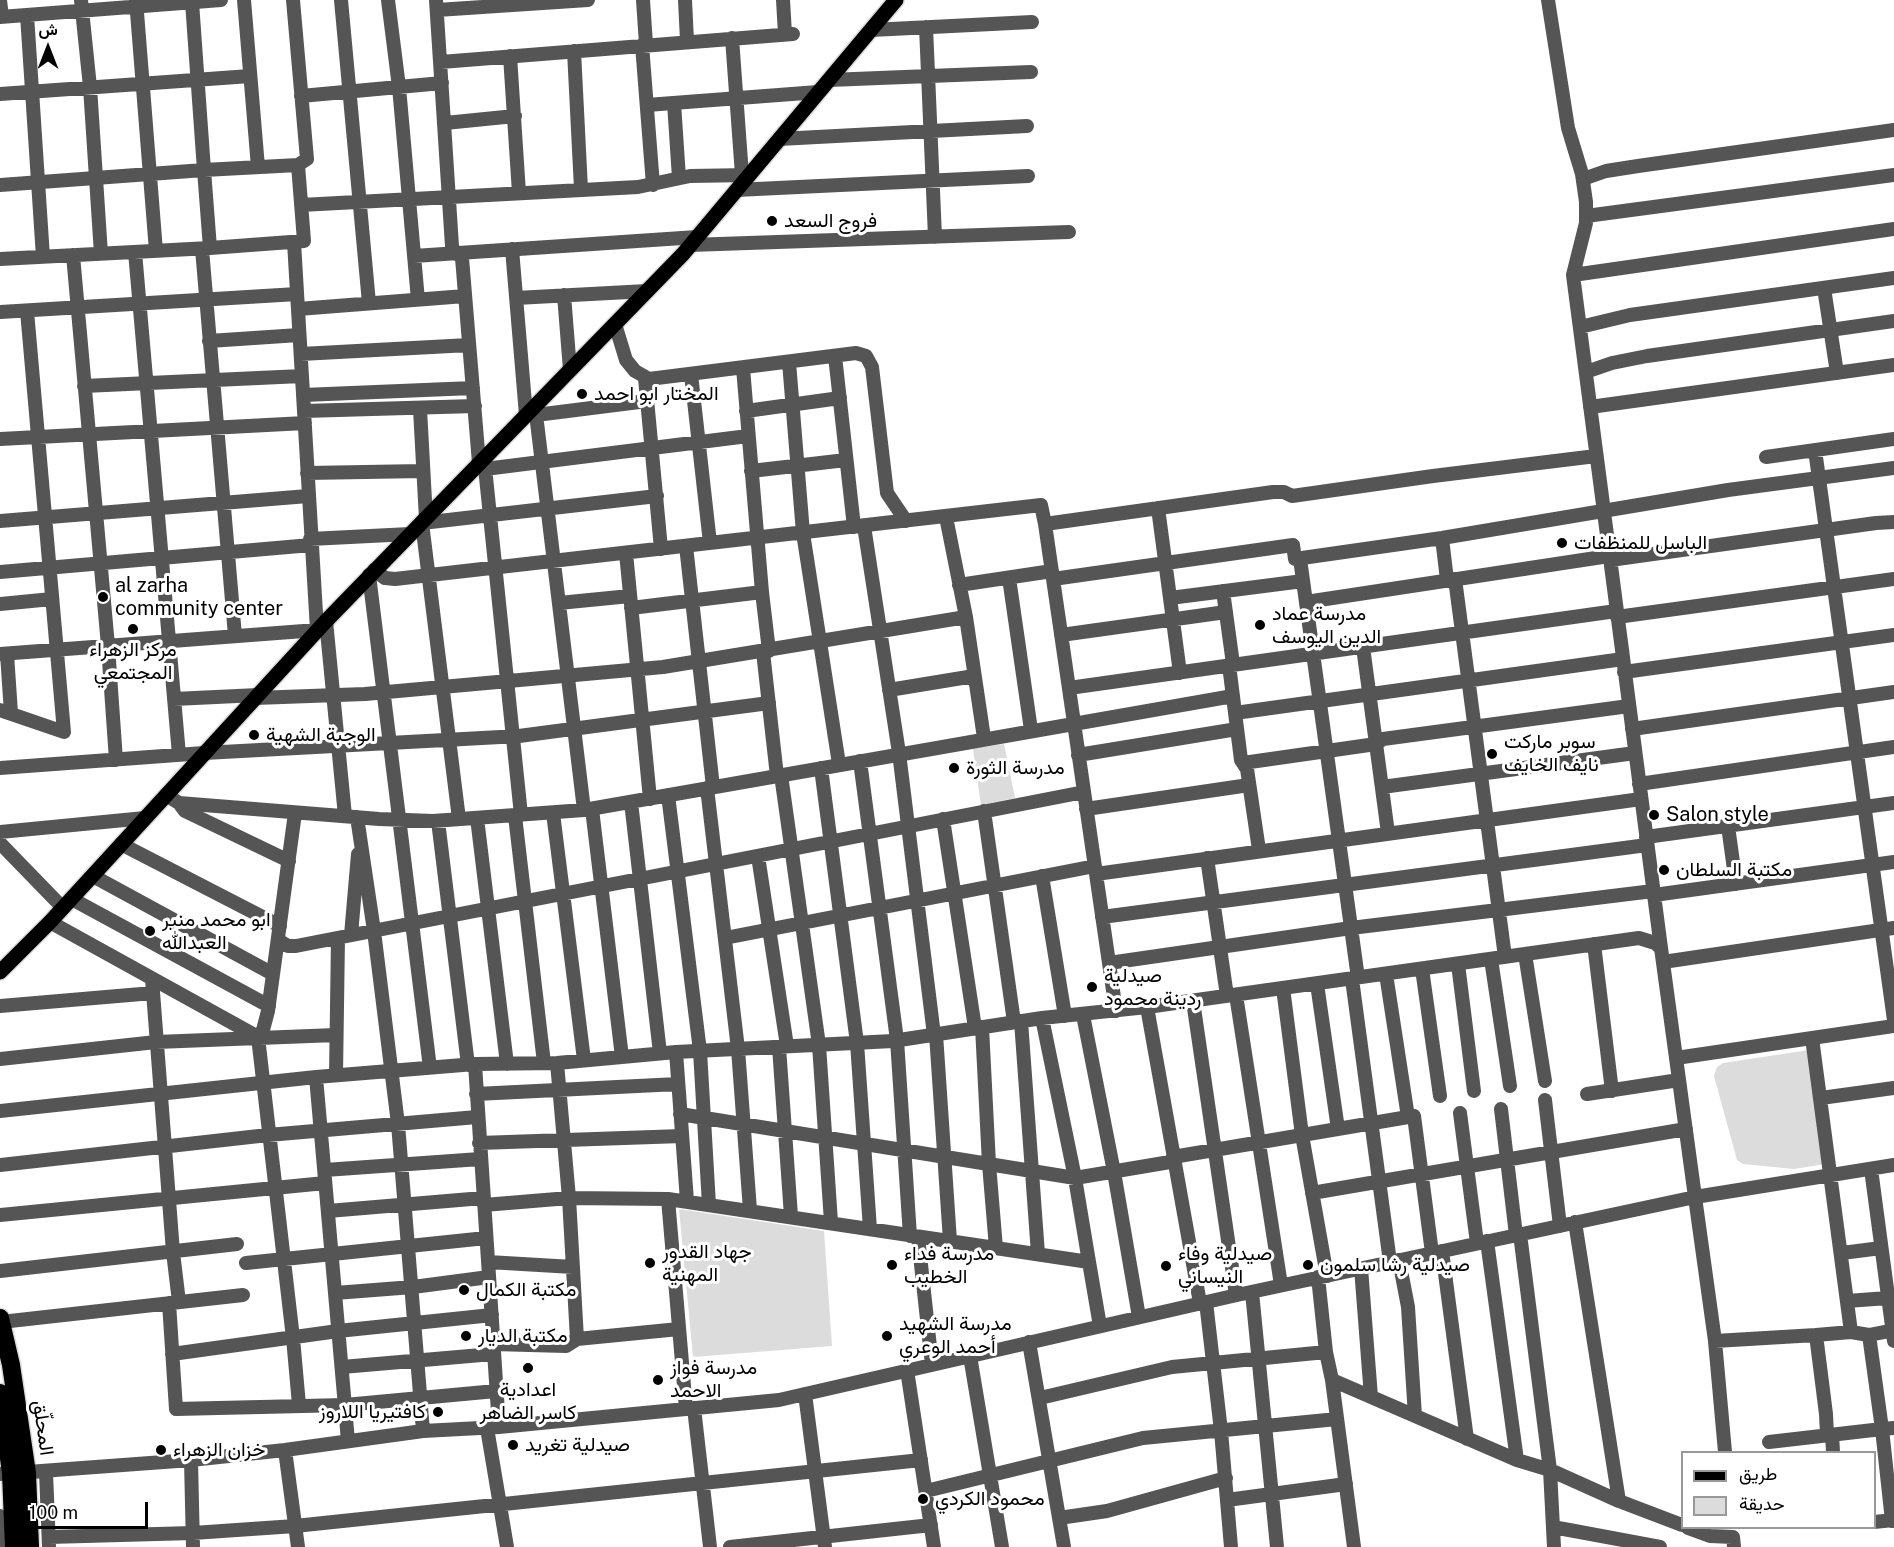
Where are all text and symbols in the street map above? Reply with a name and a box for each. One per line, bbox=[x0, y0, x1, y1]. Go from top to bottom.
north arrow bbox=[18, 18, 78, 78]
text: ش bbox=[38, 20, 58, 39]
place label: فروج السعد bbox=[784, 209, 877, 233]
marker: فروج السعد bbox=[765, 214, 779, 228]
place label: المختار ابو احمد bbox=[594, 382, 719, 406]
marker: المختار ابو احمد bbox=[575, 387, 589, 401]
place label: الباسل للمنظفات bbox=[1574, 531, 1707, 555]
marker: الباسل للمنظفات bbox=[1555, 536, 1569, 550]
place label: al zarha community center bbox=[115, 574, 283, 621]
marker: al zarha community center bbox=[96, 590, 110, 604]
place label: مدرسة عماد الدين اليوسف bbox=[1272, 602, 1381, 649]
marker: مدرسة عماد الدين اليوسف bbox=[1253, 618, 1267, 632]
marker: مركز الزهراء المجتمعي bbox=[126, 622, 140, 636]
place label: مركز الزهراء المجتمعي bbox=[89, 638, 177, 685]
place label: الوجبة الشهية bbox=[266, 723, 376, 747]
marker: الوجبة الشهية bbox=[247, 728, 261, 742]
place label: سوبر ماركت نايف الخايف bbox=[1504, 730, 1599, 777]
marker: سوبر ماركت نايف الخايف bbox=[1485, 747, 1499, 761]
place label: مدرسة الثورة bbox=[966, 756, 1065, 780]
marker: مدرسة الثورة bbox=[947, 761, 961, 775]
place label: Salon style bbox=[1666, 803, 1769, 827]
marker: Salon style bbox=[1647, 808, 1661, 822]
place label: مكتبة السلطان bbox=[1676, 858, 1792, 882]
marker: مكتبة السلطان bbox=[1657, 863, 1671, 877]
place label: ابو محمد منير العبدالله bbox=[162, 908, 271, 955]
marker: ابو محمد منير العبدالله bbox=[143, 924, 157, 938]
place label: صيدلية ردينة محمود bbox=[1104, 964, 1201, 1011]
marker: صيدلية ردينة محمود bbox=[1085, 980, 1099, 994]
place label: جهاد القدور المهنية bbox=[662, 1240, 752, 1287]
place label: مدرسة فداء الخطيب bbox=[904, 1242, 994, 1289]
place label: صيدلية وفاء النيساني bbox=[1178, 1242, 1272, 1289]
place label: صيدلية رشا سلمون bbox=[1320, 1253, 1470, 1277]
marker: جهاد القدور المهنية bbox=[643, 1256, 657, 1270]
marker: مدرسة فداء الخطيب bbox=[885, 1258, 899, 1272]
marker: صيدلية رشا سلمون bbox=[1301, 1258, 1315, 1272]
marker: صيدلية وفاء النيساني bbox=[1159, 1259, 1173, 1273]
place label: مكتبة الكمال bbox=[476, 1278, 576, 1302]
marker: مكتبة الكمال bbox=[457, 1283, 471, 1297]
place label: مدرسة الشهيد أحمد الوعري bbox=[899, 1312, 1012, 1359]
place label: مكتبة الديار bbox=[478, 1324, 568, 1348]
marker: مكتبة الديار bbox=[459, 1329, 473, 1343]
marker: مدرسة الشهيد أحمد الوعري bbox=[880, 1329, 894, 1343]
place label: مدرسة فواز الاحمد bbox=[670, 1356, 757, 1403]
marker: اعدادية كاسر الضاهر bbox=[521, 1361, 535, 1375]
marker: مدرسة فواز الاحمد bbox=[651, 1373, 665, 1387]
place label: اعدادية كاسر الضاهر bbox=[480, 1378, 576, 1425]
street label: المحلّق bbox=[27, 1399, 59, 1457]
place label: كافتيريا اللاروز bbox=[319, 1400, 426, 1424]
marker: كافتيريا اللاروز bbox=[431, 1405, 445, 1419]
place label: صيدلية تغريد bbox=[525, 1433, 630, 1457]
place label: خزان الزهراء bbox=[173, 1438, 265, 1462]
marker: صيدلية تغريد bbox=[506, 1438, 520, 1452]
marker: خزان الزهراء bbox=[154, 1443, 168, 1457]
legend bbox=[1681, 1451, 1876, 1529]
text: طريق bbox=[1739, 1463, 1777, 1484]
place label: محمود الكردي bbox=[935, 1487, 1045, 1511]
scale bar bbox=[21, 1490, 152, 1528]
marker: محمود الكردي bbox=[916, 1492, 930, 1506]
text: حديقة bbox=[1739, 1493, 1785, 1514]
text: 100 m bbox=[29, 1502, 78, 1523]

